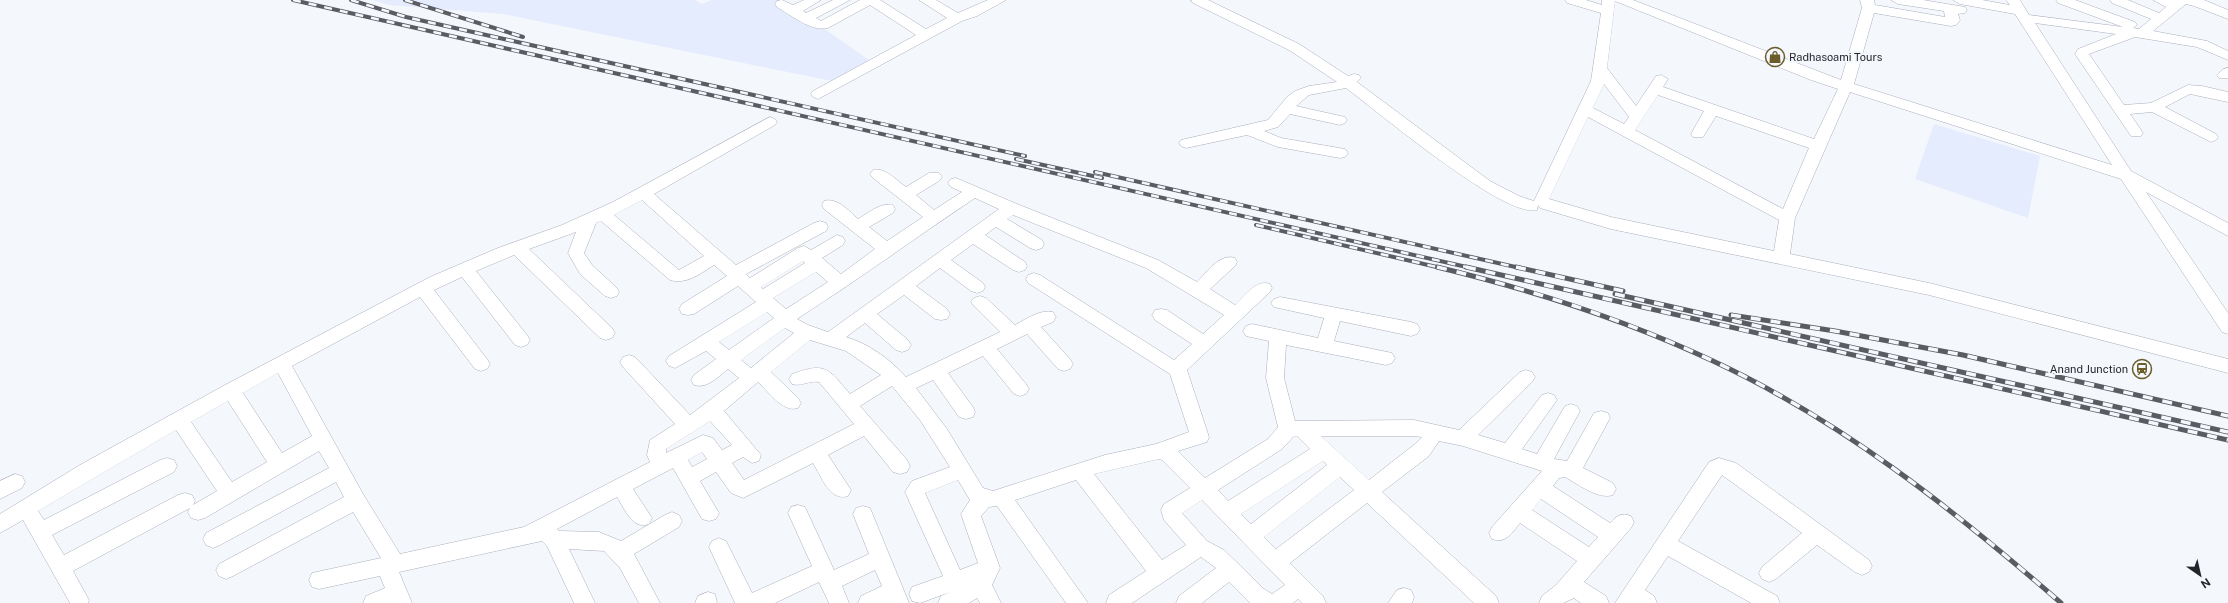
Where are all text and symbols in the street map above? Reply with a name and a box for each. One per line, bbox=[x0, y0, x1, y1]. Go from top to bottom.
shop icon: Radhasoami Tours bbox=[1764, 46, 1786, 68]
place label: Radhasoami Tours bbox=[1789, 51, 1883, 63]
station icon: Anand Junction bbox=[2131, 358, 2153, 380]
place label: Anand Junction bbox=[2050, 363, 2128, 375]
north arrow bbox=[2180, 555, 2220, 595]
text: N bbox=[2199, 576, 2213, 591]

